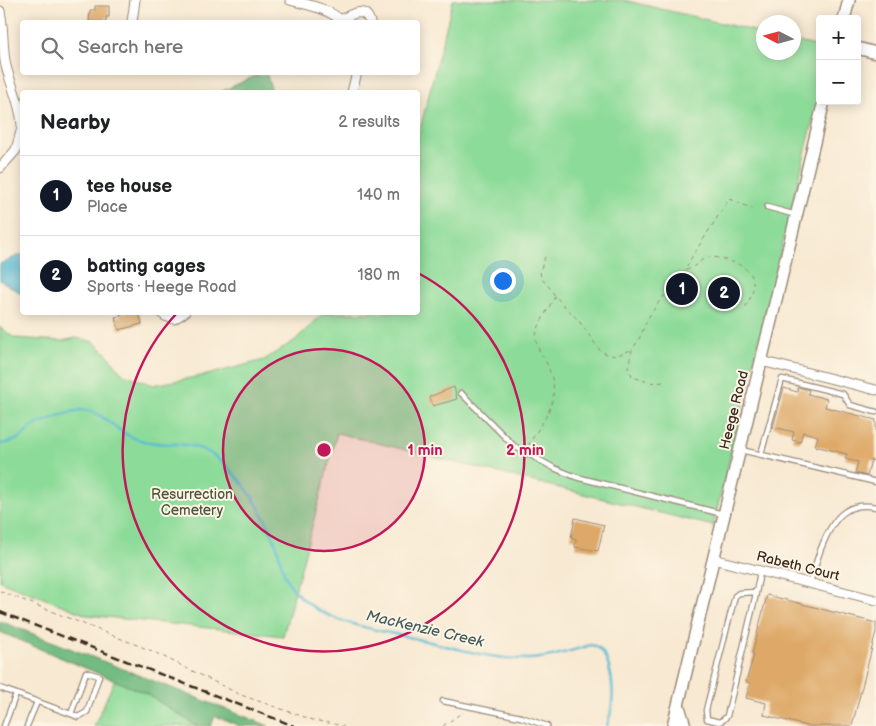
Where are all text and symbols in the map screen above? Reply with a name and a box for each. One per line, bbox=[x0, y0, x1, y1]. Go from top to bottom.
north arrow bbox=[756, 15, 801, 60]
map controls bbox=[816, 15, 861, 105]
button: + bbox=[816, 15, 861, 60]
search box bbox=[20, 20, 420, 75]
icon: search bbox=[38, 34, 66, 62]
text: Search here bbox=[78, 36, 183, 59]
button: − bbox=[816, 60, 861, 105]
text: Nearby bbox=[40, 110, 110, 135]
text: 2 results bbox=[338, 113, 400, 132]
text: tee house bbox=[87, 175, 172, 198]
text: 1 bbox=[53, 186, 59, 205]
text: 140 m bbox=[357, 186, 400, 205]
text: Place bbox=[87, 198, 128, 217]
text: batting cages bbox=[87, 255, 205, 278]
text: 2 bbox=[51, 266, 61, 285]
text: 180 m bbox=[358, 266, 400, 285]
your location bbox=[490, 268, 516, 294]
pin: 1 bbox=[666, 270, 698, 308]
pin: 2 bbox=[708, 274, 740, 312]
text: Sports · Heege Road bbox=[87, 278, 237, 297]
street label: Heege Road bbox=[716, 369, 752, 451]
centre of rings bbox=[315, 441, 333, 459]
text: 1 min bbox=[407, 441, 443, 460]
text: 2 min bbox=[506, 441, 544, 460]
park label: Resurrection Cemetery bbox=[151, 486, 233, 519]
street label: Rabeth Court bbox=[755, 547, 842, 585]
water label: MacKenzie Creek bbox=[364, 606, 486, 652]

